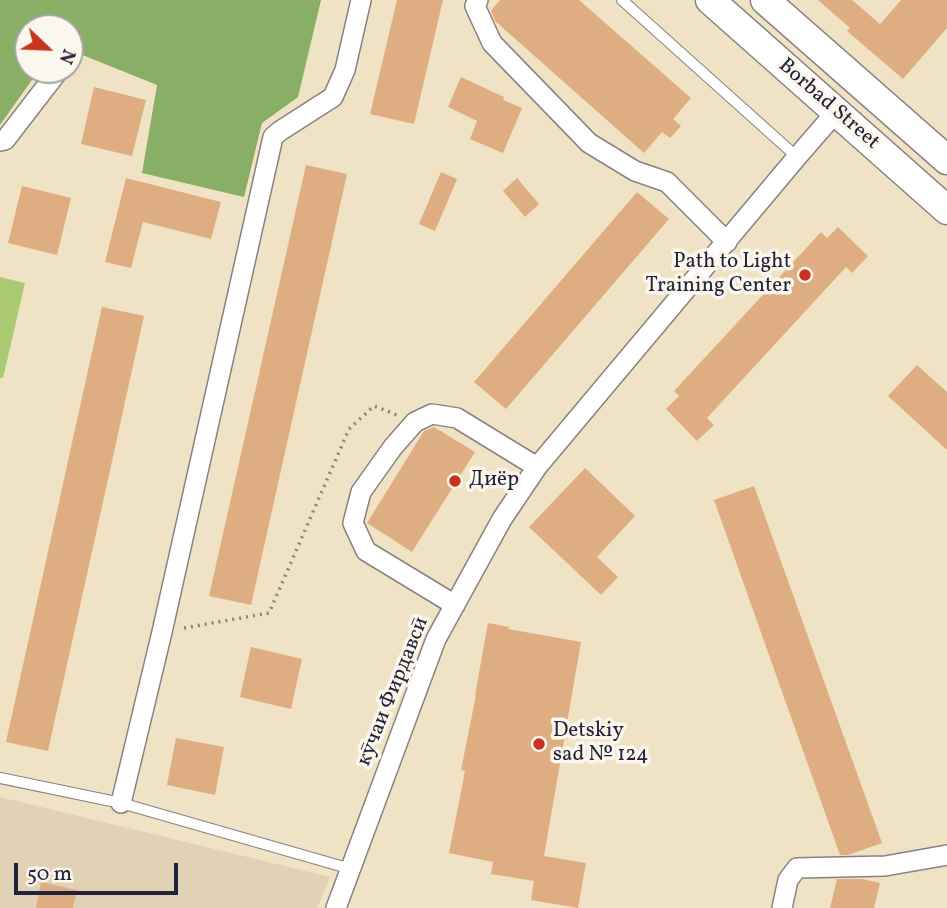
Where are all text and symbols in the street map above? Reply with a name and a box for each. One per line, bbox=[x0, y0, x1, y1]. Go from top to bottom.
north arrow bbox=[14, 14, 84, 84]
text: N bbox=[52, 45, 81, 68]
street label: Borbad Street bbox=[772, 54, 884, 156]
place label: Path to Light Training Center bbox=[646, 250, 791, 300]
marker: Path to Light Training Center bbox=[797, 267, 813, 283]
place label: Диëр bbox=[469, 468, 519, 494]
marker: Диëр bbox=[447, 473, 463, 489]
street label: кӯчаи Фирдавсӣ bbox=[353, 614, 435, 770]
place label: Detskiy sad № 124 bbox=[553, 719, 649, 769]
marker: Detskiy sad № 124 bbox=[531, 736, 547, 752]
scale bar bbox=[18, 848, 182, 892]
text: 50 m bbox=[27, 860, 72, 889]

